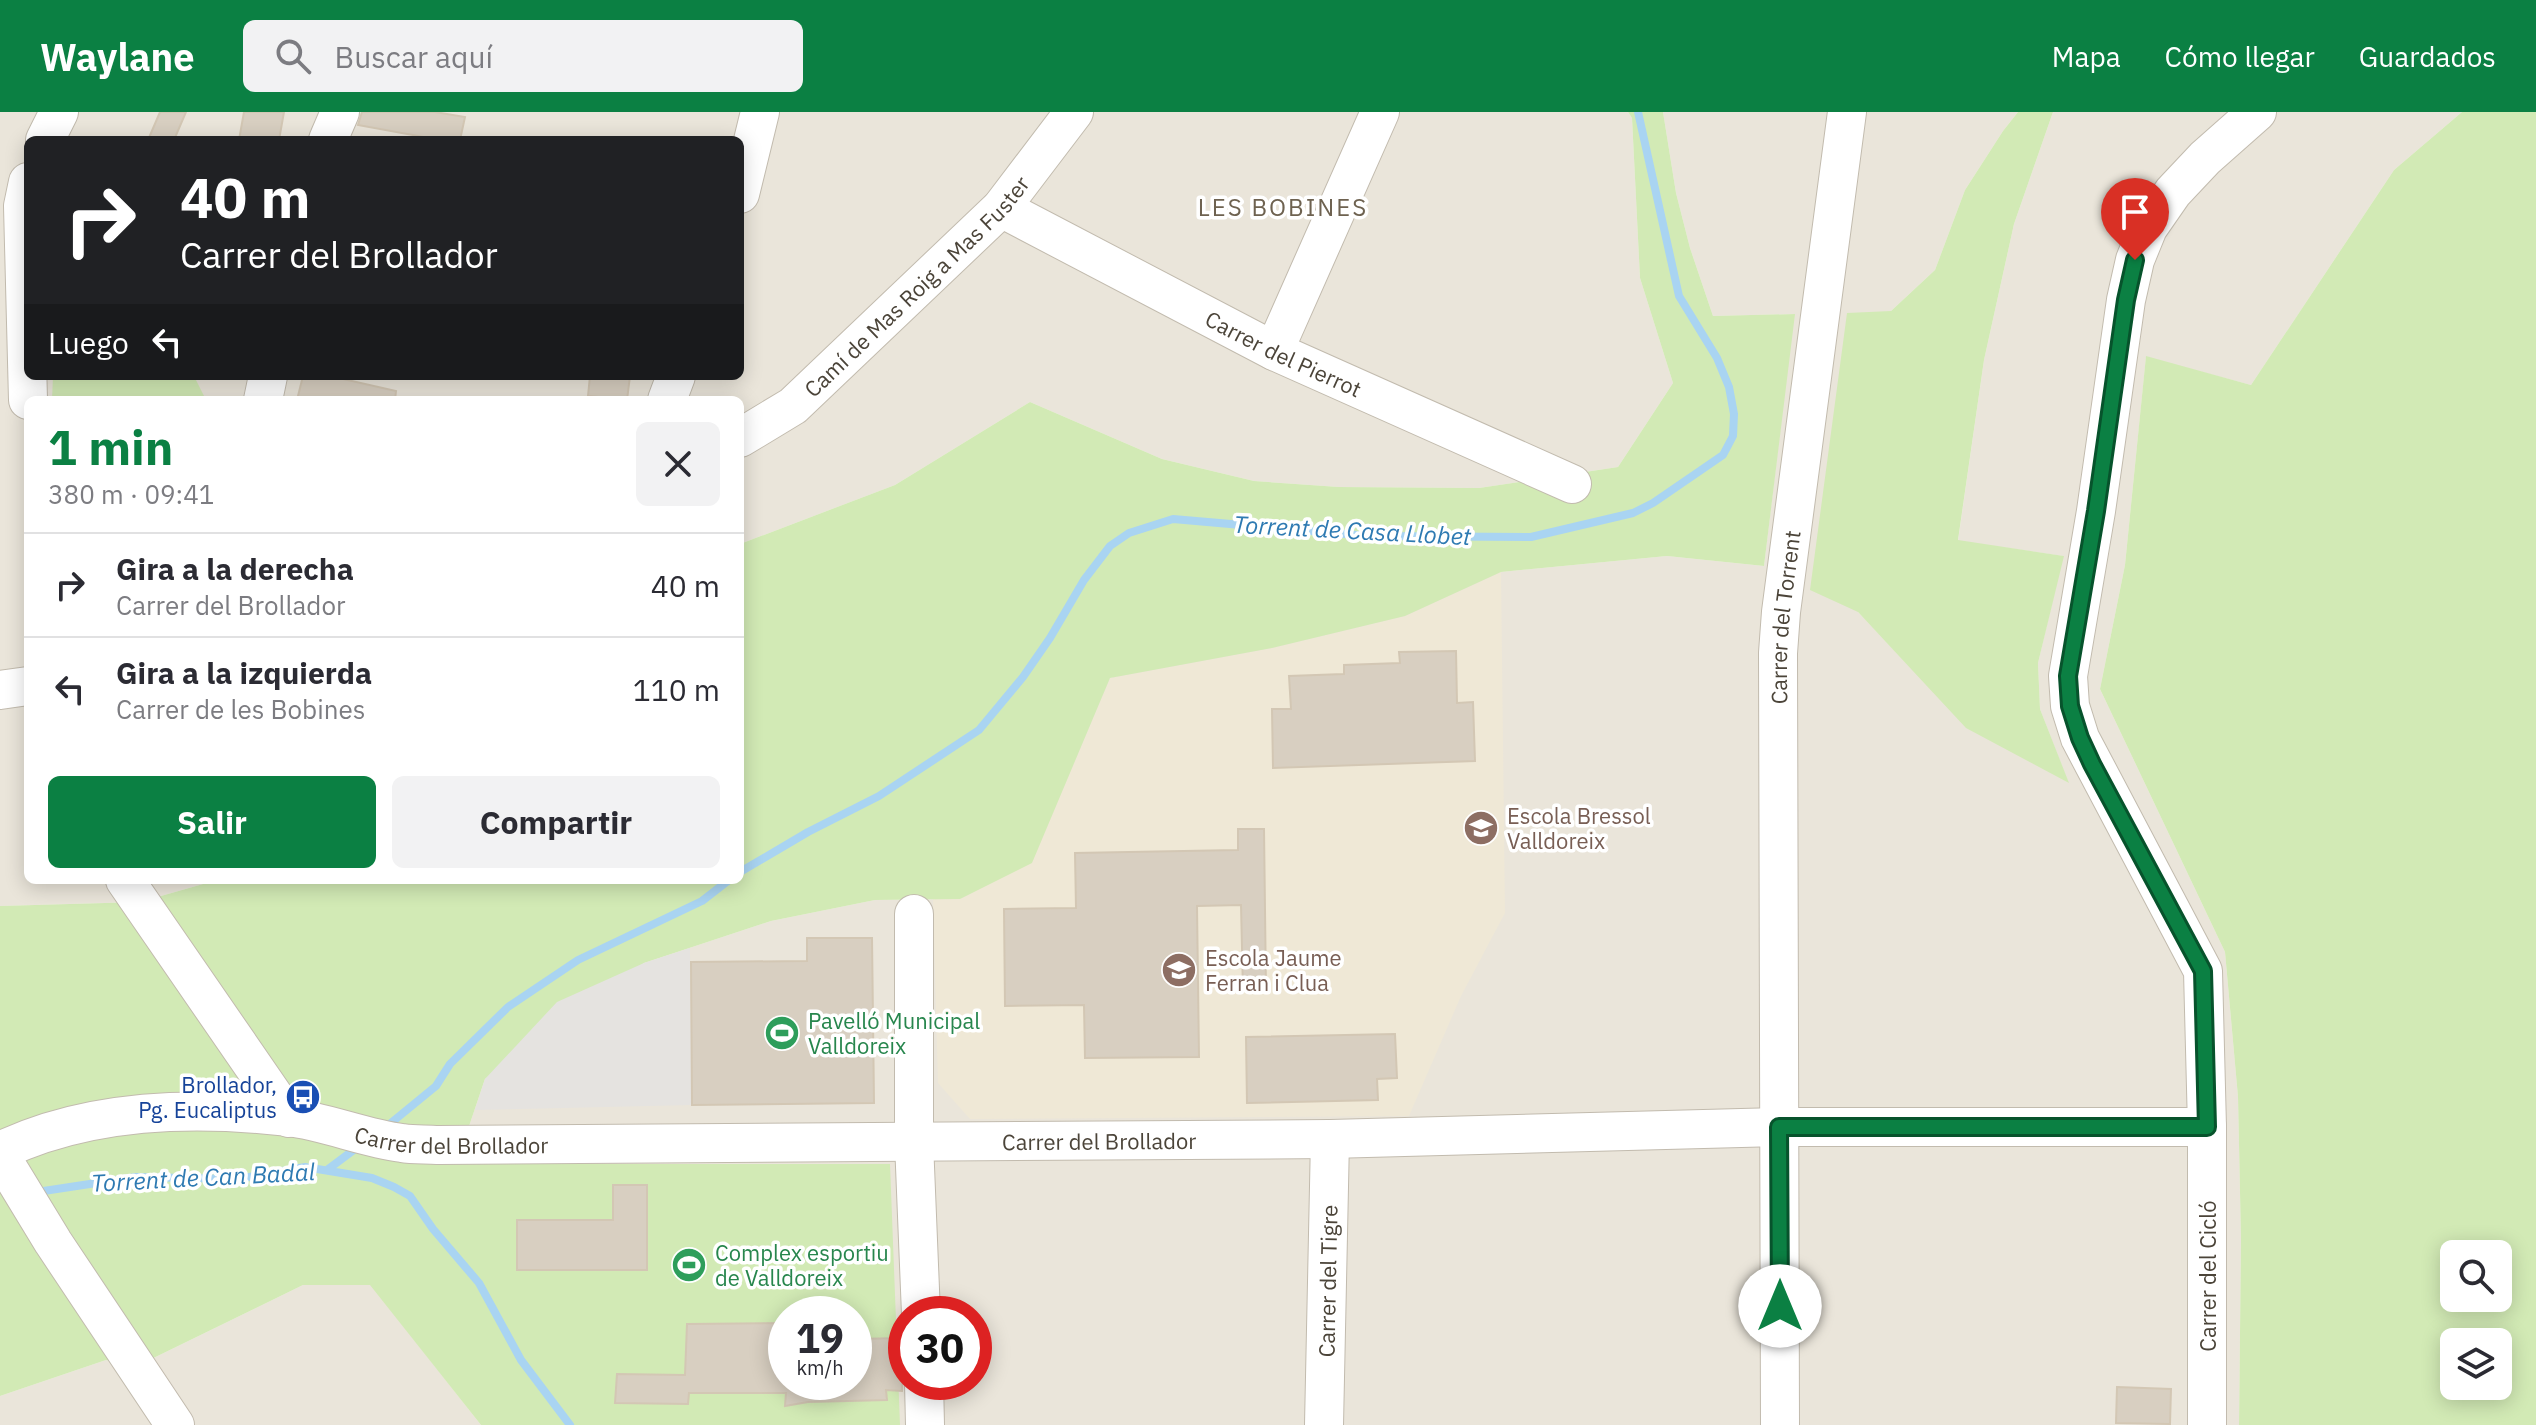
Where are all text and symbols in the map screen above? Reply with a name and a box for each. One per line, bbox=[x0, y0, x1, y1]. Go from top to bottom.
search box bbox=[243, 20, 803, 92]
text: Waylane bbox=[40, 32, 195, 81]
icon: search bbox=[271, 34, 315, 78]
text: Buscar aquí bbox=[335, 37, 493, 76]
text: Mapa bbox=[2052, 38, 2121, 75]
text: Cómo llegar bbox=[2165, 38, 2315, 75]
text: Guardados bbox=[2359, 38, 2496, 75]
text: 40 m bbox=[180, 161, 310, 233]
icon: right bbox=[48, 168, 152, 272]
street label: Camí de Mas Roig a Mas Fuster bbox=[797, 170, 1035, 403]
pin bbox=[2101, 178, 2169, 260]
icon: arrive bbox=[2113, 190, 2157, 234]
district label: LES BOBINES bbox=[1198, 191, 1368, 223]
text: Carrer del Brollador bbox=[180, 231, 498, 278]
street label: Carrer del Pierrot bbox=[1201, 303, 1366, 403]
icon: left bbox=[145, 320, 189, 364]
text: Luego bbox=[48, 323, 129, 362]
text: 1 min bbox=[48, 416, 173, 478]
button: close bbox=[636, 422, 720, 506]
text: 380 m · 09:41 bbox=[48, 477, 214, 511]
water label: Torrent de Casa Llobet bbox=[1233, 508, 1473, 552]
street label: Carrer del Torrent bbox=[1763, 529, 1806, 704]
text: Gira a la derecha bbox=[116, 549, 354, 588]
icon: right bbox=[48, 563, 92, 607]
text: 40 m bbox=[651, 566, 720, 605]
text: Carrer del Brollador bbox=[116, 588, 346, 622]
text: Gira a la izquierda bbox=[116, 653, 372, 692]
icon: left bbox=[48, 667, 92, 711]
text: 110 m bbox=[633, 670, 720, 709]
text: Carrer de les Bobines bbox=[116, 692, 365, 726]
button: Salir bbox=[48, 776, 376, 868]
button: Compartir bbox=[392, 776, 720, 868]
place label: Escola Bressol Valldoreix bbox=[1507, 801, 1651, 855]
school or university icon: Escola Bressol Valldoreix bbox=[1462, 809, 1500, 847]
place label: Escola Jaume Ferran i Clua bbox=[1205, 943, 1341, 997]
school or university icon: Escola Jaume Ferran i Clua bbox=[1160, 951, 1198, 989]
place label: Pavelló Municipal Valldoreix bbox=[808, 1006, 980, 1060]
sports icon: Pavelló Municipal Valldoreix bbox=[763, 1014, 801, 1052]
place label: Brollador, Pg. Eucaliptus bbox=[138, 1070, 277, 1124]
bus stop icon: Brollador, Pg. Eucaliptus bbox=[284, 1078, 322, 1116]
street label: Carrer del Brollador bbox=[352, 1119, 548, 1160]
street label: Carrer del Brollador bbox=[1002, 1125, 1196, 1156]
water label: Torrent de Can Badal bbox=[90, 1155, 316, 1199]
street label: Carrer del Cicló bbox=[2193, 1200, 2222, 1352]
street label: Carrer del Tigre bbox=[1311, 1204, 1343, 1358]
place label: Complex esportiu de Valldoreix bbox=[715, 1238, 889, 1292]
map controls bbox=[2440, 1240, 2512, 1400]
button: search bbox=[2440, 1240, 2512, 1312]
sports icon: Complex esportiu de Valldoreix bbox=[670, 1246, 708, 1284]
position arrow bbox=[1738, 1264, 1822, 1348]
speed limit sign: 30 bbox=[888, 1296, 992, 1400]
text: 19 bbox=[796, 1312, 844, 1364]
button: layers bbox=[2440, 1328, 2512, 1400]
text: km/h bbox=[796, 1354, 844, 1381]

